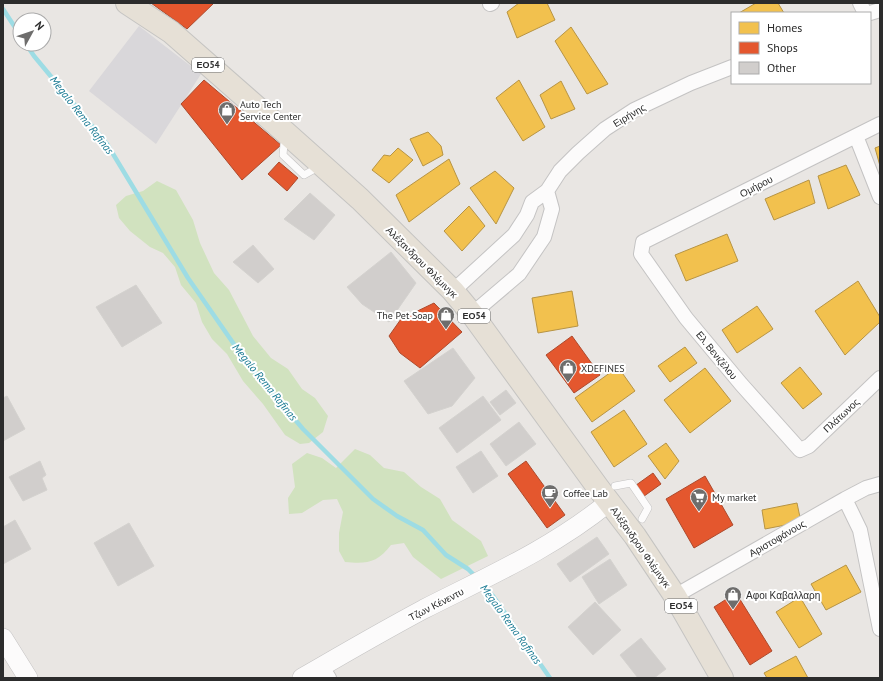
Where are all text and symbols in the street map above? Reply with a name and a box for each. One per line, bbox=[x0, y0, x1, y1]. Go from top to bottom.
north arrow bbox=[12, 12, 52, 52]
legend bbox=[731, 12, 871, 84]
text: N bbox=[32, 18, 47, 33]
text: Homes bbox=[767, 20, 802, 35]
text: Shops bbox=[767, 40, 798, 55]
road number: ΕΟ54 bbox=[192, 58, 224, 72]
text: Other bbox=[767, 60, 796, 75]
water label: Megalo Rema Rafinas bbox=[47, 73, 117, 157]
place label: Auto Tech Service Center bbox=[240, 98, 302, 123]
shop icon: Auto Tech Service Center bbox=[217, 100, 237, 125]
street label: Ειρήνης bbox=[611, 101, 648, 130]
street label: Ομήρου bbox=[737, 173, 775, 200]
street label: Αλέξανδρου Φλέμινγκ bbox=[383, 224, 461, 302]
shop icon: The Pet Soap bbox=[436, 305, 456, 330]
place label: The Pet Soap bbox=[377, 309, 433, 322]
road number: ΕΟ54 bbox=[458, 309, 490, 323]
street label: Ελ. Βενιζέλου bbox=[693, 328, 740, 382]
water label: Megalo Rema Rafinas bbox=[230, 340, 301, 424]
shop icon: XDEFINES bbox=[558, 358, 578, 383]
place label: XDEFINES bbox=[581, 362, 625, 375]
street label: Πλάτωνος bbox=[821, 395, 862, 435]
cafe icon: Coffee Lab bbox=[540, 483, 560, 508]
place label: Coffee Lab bbox=[563, 487, 608, 500]
supermarket icon: My market bbox=[689, 487, 709, 512]
place label: My market bbox=[712, 491, 757, 504]
street label: Αλέξανδρου Φλέμινγκ bbox=[608, 504, 674, 591]
street label: Αριστοφάνους bbox=[747, 517, 808, 560]
water label: Megalo Rema Rafinas bbox=[477, 581, 545, 667]
street label: Τζων Κένεντυ bbox=[406, 585, 466, 624]
shop icon: Αφοι Καβαλλαρη bbox=[723, 585, 743, 610]
place label: Αφοι Καβαλλαρη bbox=[746, 589, 820, 602]
road number: ΕΟ54 bbox=[665, 599, 697, 613]

